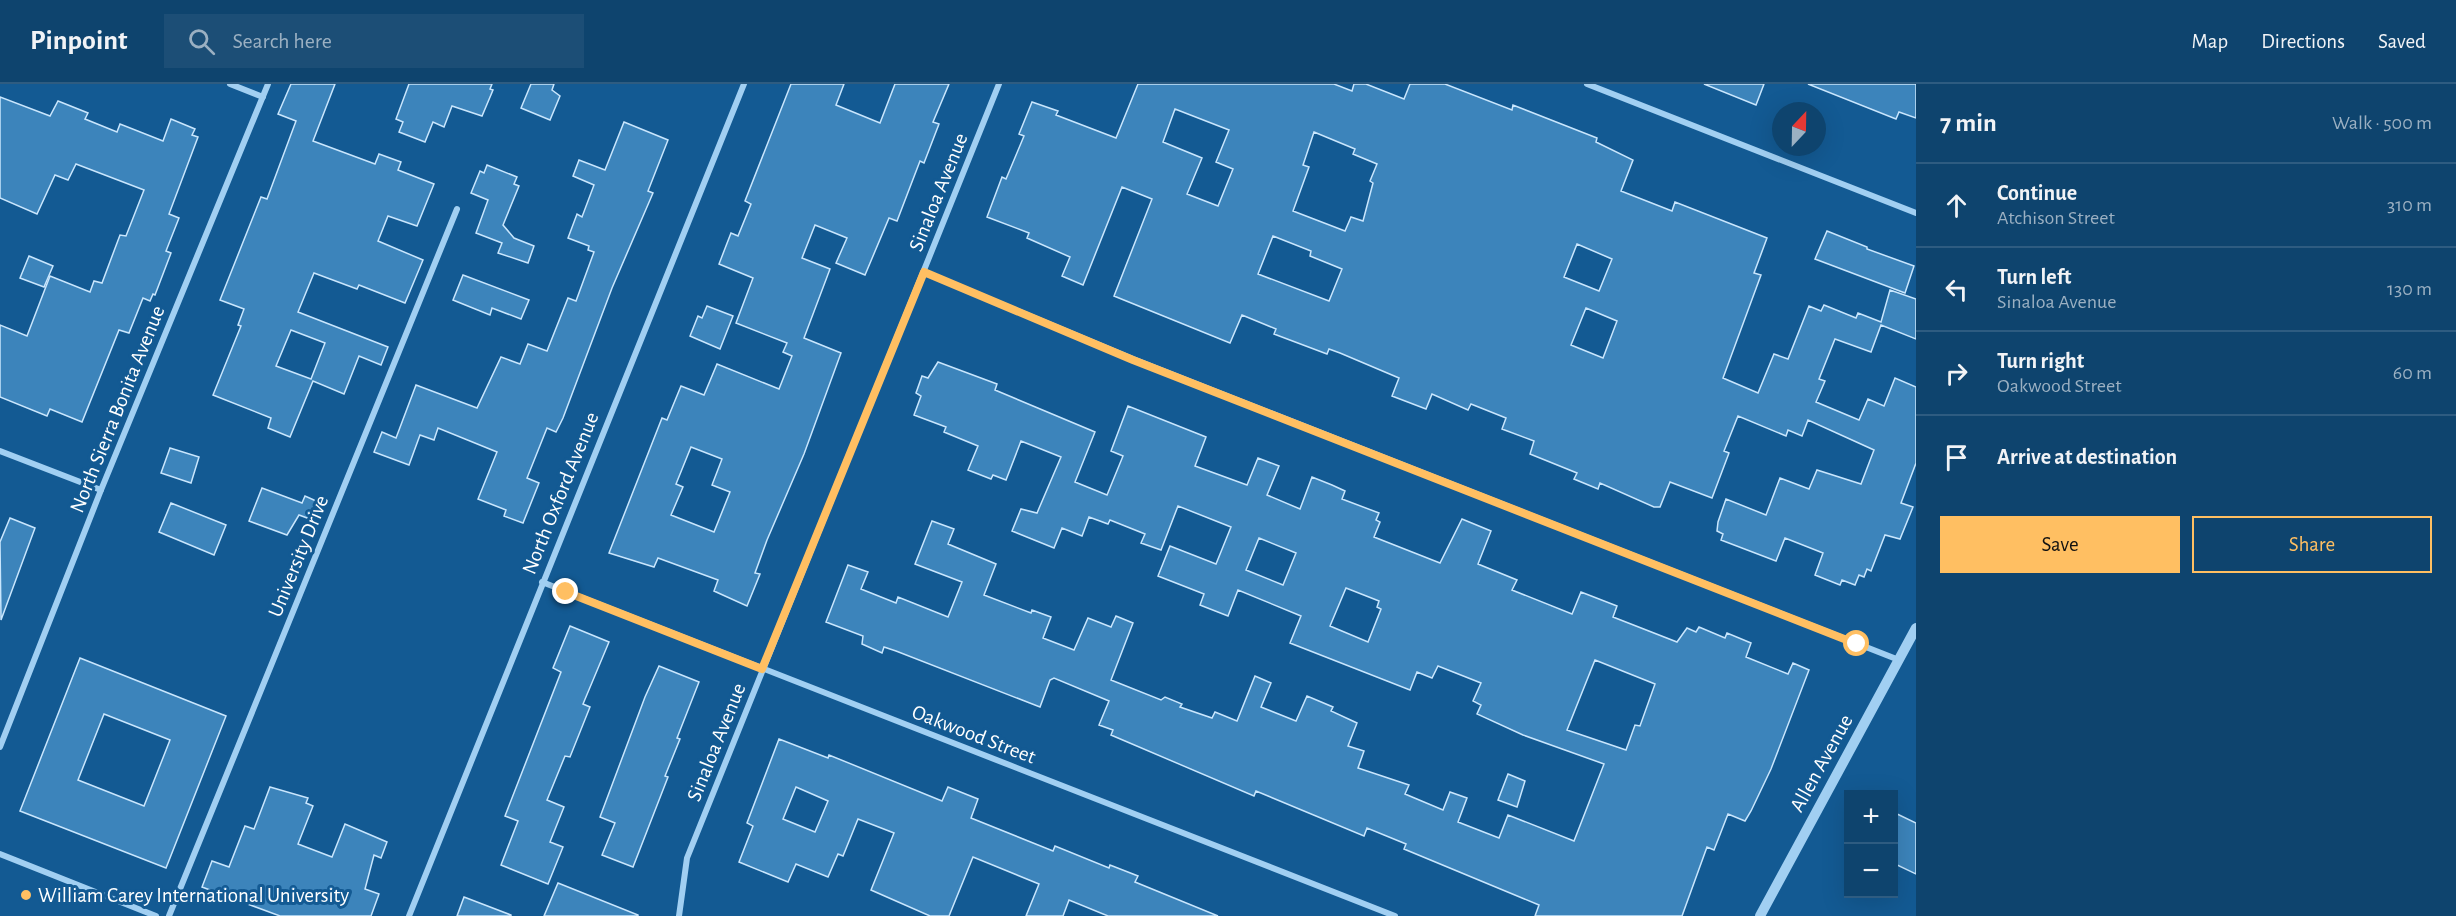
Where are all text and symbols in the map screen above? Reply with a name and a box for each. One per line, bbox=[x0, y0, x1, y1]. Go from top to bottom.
search box bbox=[164, 14, 584, 68]
icon: search bbox=[185, 25, 218, 58]
text: Pinpoint bbox=[30, 27, 128, 55]
text: Search here bbox=[233, 30, 332, 52]
text: Map bbox=[2192, 31, 2228, 52]
text: Directions bbox=[2261, 31, 2345, 52]
text: Saved bbox=[2378, 31, 2426, 52]
north arrow bbox=[1772, 102, 1826, 156]
text: 7 min bbox=[1940, 110, 1997, 136]
text: Walk · 500 m bbox=[2332, 113, 2432, 133]
street label: Sinaloa Avenue bbox=[905, 130, 972, 254]
text: Continue bbox=[1997, 182, 2077, 204]
icon: ahead bbox=[1940, 189, 1973, 222]
text: 310 m bbox=[2387, 195, 2432, 215]
text: Atchison Street bbox=[1997, 208, 2115, 228]
text: Turn left bbox=[1997, 266, 2071, 288]
icon: left bbox=[1940, 273, 1973, 306]
text: 130 m bbox=[2387, 279, 2432, 299]
text: Sinaloa Avenue bbox=[1997, 292, 2116, 312]
street label: North Sierra Bonita Avenue bbox=[66, 303, 169, 516]
text: Turn right bbox=[1997, 350, 2084, 372]
icon: right bbox=[1940, 357, 1973, 390]
text: 60 m bbox=[2393, 363, 2432, 383]
text: Oakwood Street bbox=[1997, 376, 2122, 396]
street label: North Oxford Avenue bbox=[518, 409, 603, 577]
icon: arrive bbox=[1940, 441, 1973, 474]
text: Arrive at destination bbox=[1997, 446, 2177, 468]
street label: University Drive bbox=[265, 492, 332, 620]
button: Save bbox=[1940, 516, 2180, 573]
button: Share bbox=[2192, 516, 2432, 573]
route end bbox=[552, 578, 578, 604]
route start bbox=[1843, 630, 1869, 656]
street label: Sinaloa Avenue bbox=[683, 680, 750, 804]
street label: Oakwood Street bbox=[909, 701, 1039, 768]
street label: Allen Avenue bbox=[1786, 711, 1857, 815]
map controls bbox=[1844, 790, 1898, 898]
button: + bbox=[1844, 790, 1898, 844]
button: − bbox=[1844, 844, 1898, 898]
place label: William Carey International University bbox=[38, 885, 349, 906]
marker: William Carey International University bbox=[19, 888, 33, 902]

